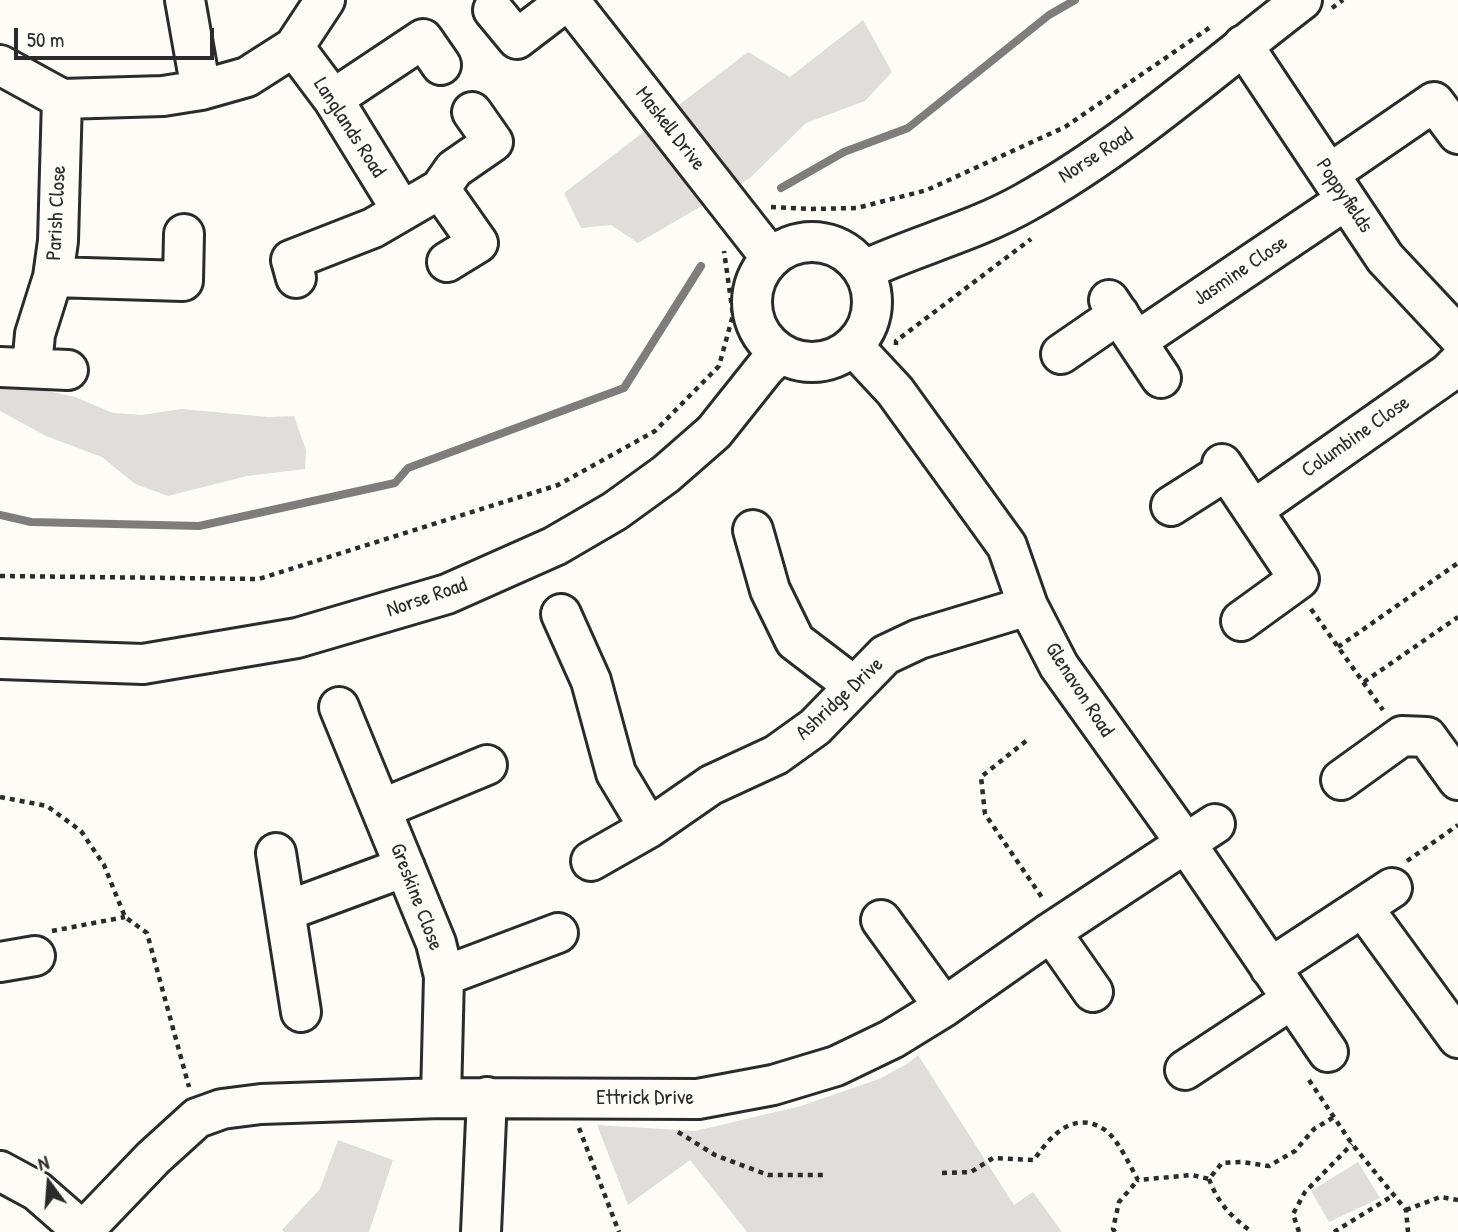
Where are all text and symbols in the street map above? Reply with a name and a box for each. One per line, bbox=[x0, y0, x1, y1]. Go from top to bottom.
scale bar bbox=[18, 14, 217, 58]
text: 50 m bbox=[27, 25, 64, 54]
street label: Langlands Road bbox=[307, 73, 391, 183]
street label: Maskell Drive bbox=[630, 82, 710, 176]
street label: Norse Road bbox=[1054, 123, 1138, 189]
street label: Poppyfields bbox=[1310, 154, 1378, 238]
street label: Parish Close bbox=[42, 165, 72, 261]
street label: Jasmine Close bbox=[1189, 230, 1293, 312]
street label: Columbine Close bbox=[1297, 390, 1415, 484]
street label: Norse Road bbox=[383, 573, 471, 623]
street label: Glenavon Road bbox=[1039, 638, 1119, 742]
street label: Ashridge Drive bbox=[791, 652, 889, 746]
street label: Greskine Close bbox=[384, 840, 448, 954]
street label: Ettrick Drive bbox=[596, 1085, 694, 1111]
north arrow bbox=[14, 1148, 84, 1218]
text: N bbox=[35, 1149, 52, 1177]

